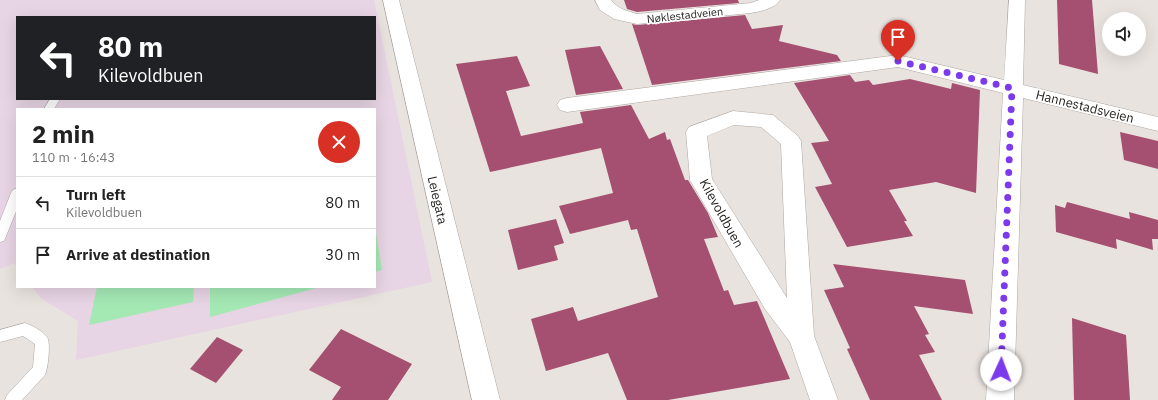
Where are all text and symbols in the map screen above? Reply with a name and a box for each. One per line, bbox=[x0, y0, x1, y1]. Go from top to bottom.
street label: Nøklestadveien bbox=[646, 4, 724, 26]
map controls bbox=[1102, 12, 1146, 56]
button: sound bbox=[1102, 12, 1146, 56]
pin bbox=[881, 20, 915, 61]
icon: arrive bbox=[887, 26, 909, 48]
text: 80 m bbox=[98, 28, 163, 65]
icon: left bbox=[32, 32, 84, 84]
text: Kilevoldbuen bbox=[98, 64, 203, 87]
street label: Hannestadsveien bbox=[1034, 86, 1136, 127]
text: 2 min bbox=[32, 118, 95, 150]
button: close bbox=[318, 121, 360, 163]
text: 110 m · 16:43 bbox=[32, 149, 115, 166]
street label: Leiegata bbox=[424, 174, 451, 226]
street label: Kilevoldbuen bbox=[696, 176, 747, 251]
text: Turn left bbox=[66, 185, 126, 204]
icon: left bbox=[32, 192, 54, 214]
text: 80 m bbox=[325, 193, 360, 212]
text: Kilevoldbuen bbox=[66, 204, 142, 221]
icon: arrive bbox=[32, 244, 54, 266]
text: Arrive at destination bbox=[66, 245, 210, 264]
text: 30 m bbox=[325, 245, 360, 264]
position arrow bbox=[980, 349, 1022, 391]

